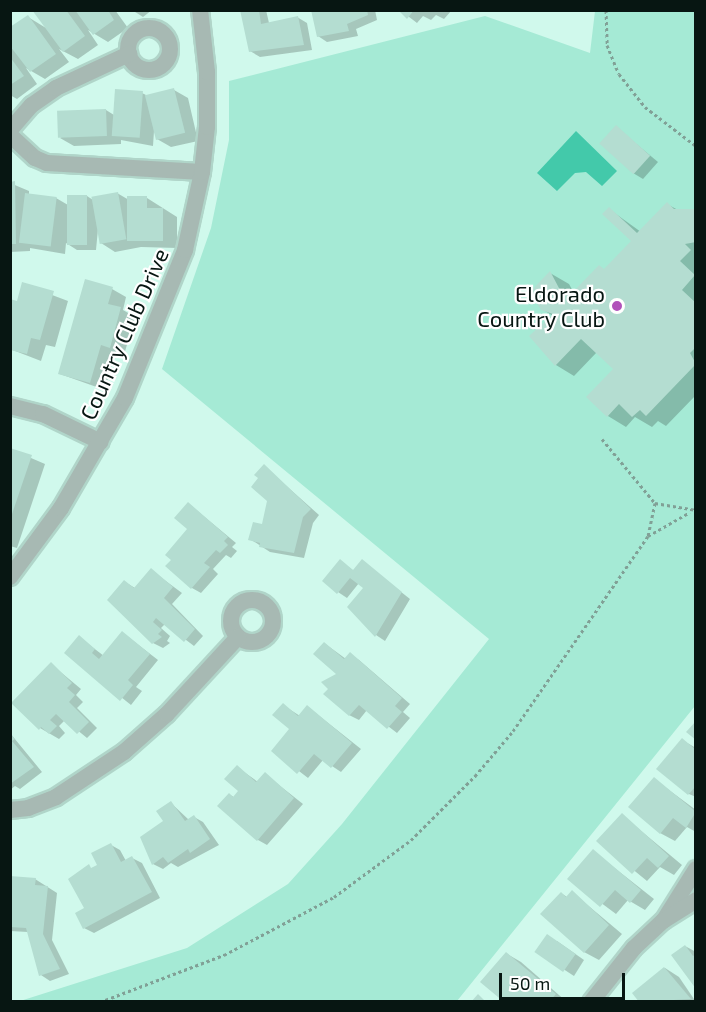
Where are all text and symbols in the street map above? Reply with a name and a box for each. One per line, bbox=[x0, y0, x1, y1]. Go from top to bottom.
street label: Country Club Drive bbox=[74, 244, 174, 424]
place label: Eldorado Country Club bbox=[477, 280, 605, 332]
marker: Eldorado Country Club bbox=[610, 299, 624, 313]
scale bar bbox=[502, 961, 628, 999]
text: 50 m bbox=[510, 972, 550, 994]

